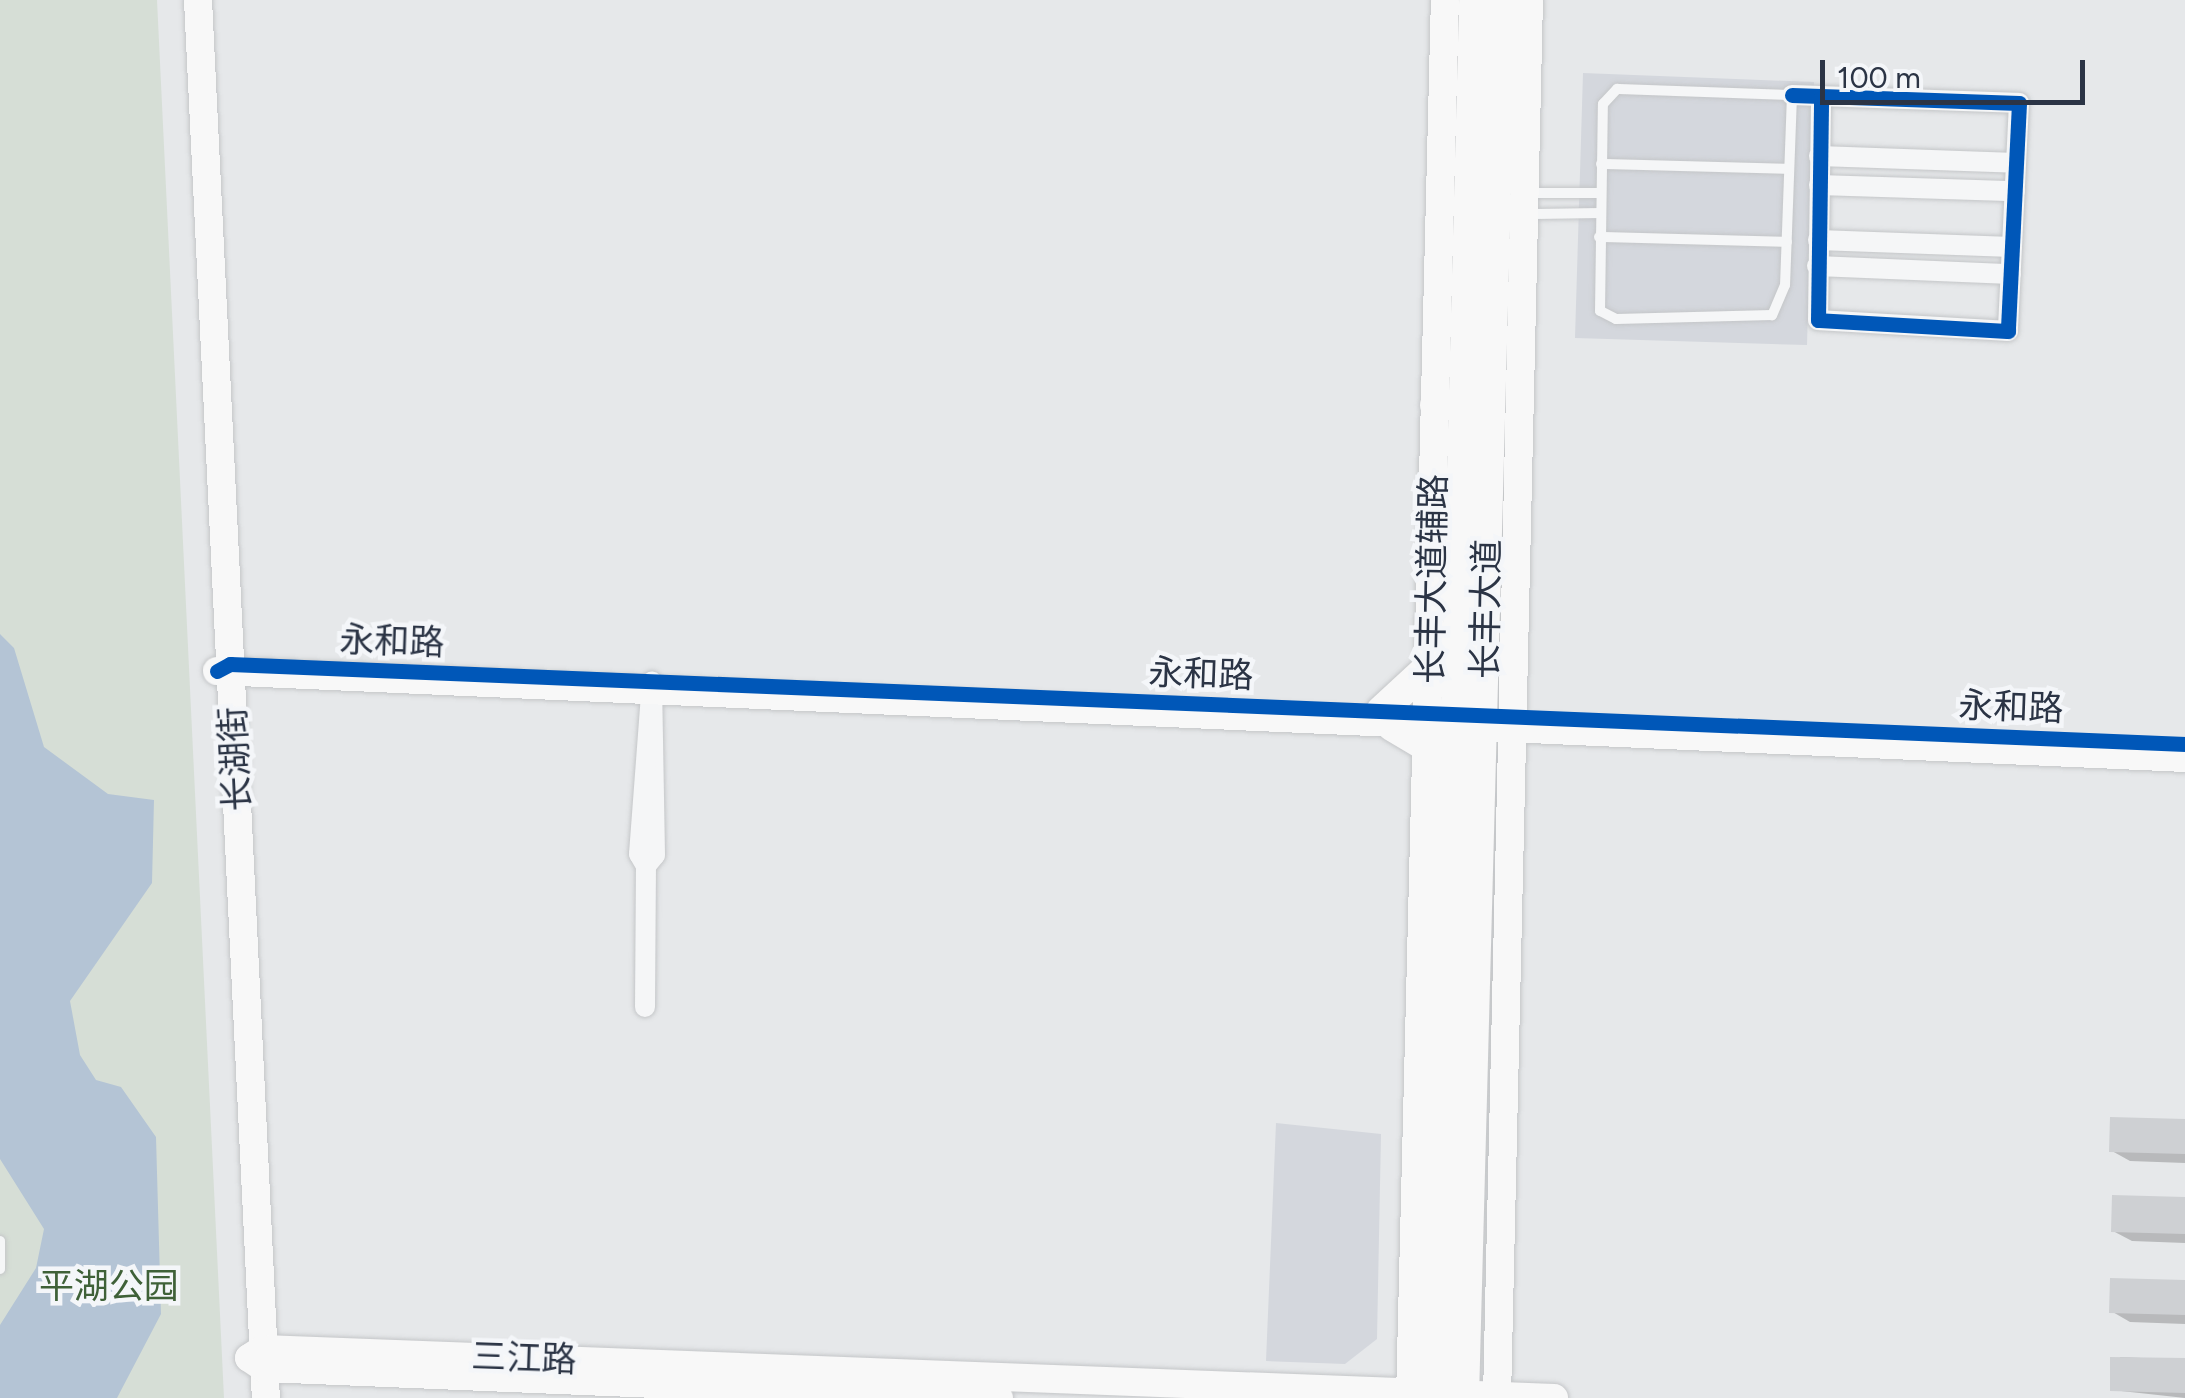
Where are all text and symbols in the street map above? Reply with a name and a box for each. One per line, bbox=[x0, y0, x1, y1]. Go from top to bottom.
scale bar bbox=[1825, 40, 2090, 102]
text: 100 m bbox=[1837, 59, 1921, 96]
street label: 长丰大道辅路 bbox=[1409, 474, 1455, 684]
street label: 长丰大道 bbox=[1464, 539, 1508, 679]
street label: 永和路 bbox=[339, 618, 445, 664]
street label: 永和路 bbox=[1148, 651, 1254, 697]
street label: 永和路 bbox=[1958, 684, 2064, 730]
street label: 长湖街 bbox=[211, 705, 259, 813]
park label: 平湖公园 bbox=[39, 1265, 179, 1307]
street label: 三江路 bbox=[471, 1335, 577, 1381]

